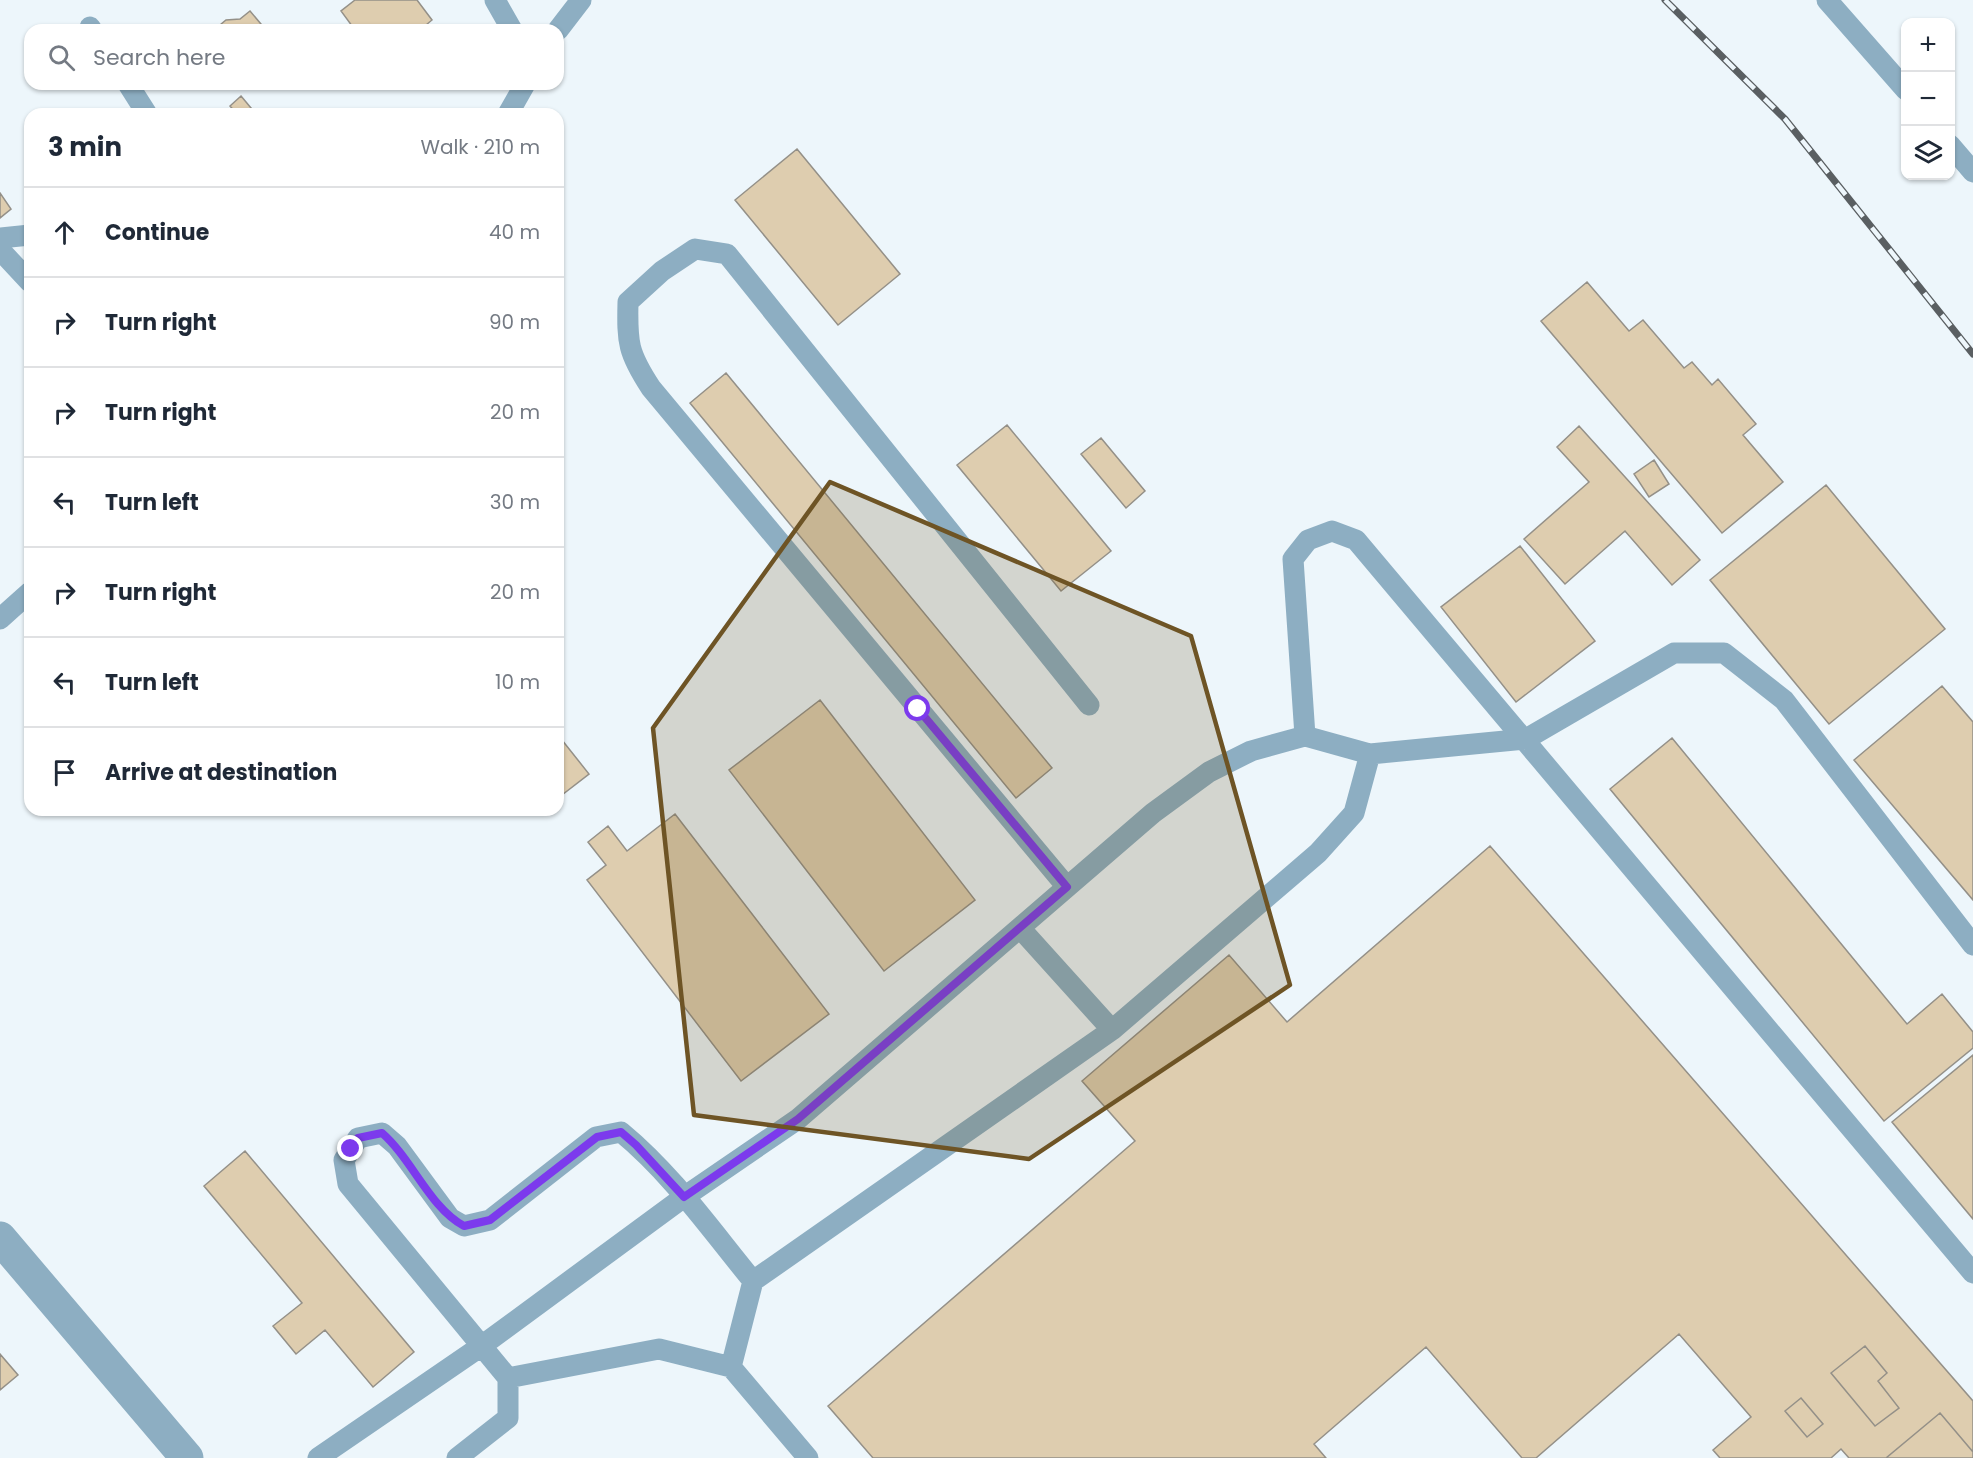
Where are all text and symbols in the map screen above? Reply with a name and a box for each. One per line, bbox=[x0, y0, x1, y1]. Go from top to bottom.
map controls bbox=[1901, 18, 1955, 180]
button: + bbox=[1901, 18, 1955, 72]
search box bbox=[24, 24, 564, 90]
icon: search bbox=[45, 41, 78, 74]
text: Search here bbox=[93, 42, 226, 73]
button: − bbox=[1901, 72, 1955, 126]
button: layers bbox=[1901, 126, 1955, 180]
text: 3 min bbox=[48, 129, 122, 165]
text: Walk · 210 m bbox=[420, 133, 540, 161]
icon: ahead bbox=[48, 216, 81, 249]
text: Continue bbox=[105, 217, 209, 248]
text: 40 m bbox=[489, 218, 540, 246]
icon: right bbox=[48, 306, 81, 339]
text: Turn right bbox=[105, 307, 216, 338]
text: 90 m bbox=[489, 308, 540, 336]
icon: right bbox=[48, 396, 81, 429]
text: Turn right bbox=[105, 397, 216, 428]
text: 20 m bbox=[490, 398, 540, 426]
icon: left bbox=[48, 486, 81, 519]
text: Turn left bbox=[105, 487, 199, 518]
text: 30 m bbox=[490, 488, 540, 516]
icon: right bbox=[48, 576, 81, 609]
text: Turn right bbox=[105, 577, 216, 608]
text: 20 m bbox=[490, 578, 540, 606]
icon: left bbox=[48, 666, 81, 699]
text: Turn left bbox=[105, 667, 199, 698]
text: 10 m bbox=[495, 668, 540, 696]
route start bbox=[904, 695, 930, 721]
icon: arrive bbox=[48, 756, 81, 789]
text: Arrive at destination bbox=[105, 757, 337, 788]
route end bbox=[337, 1135, 363, 1161]

